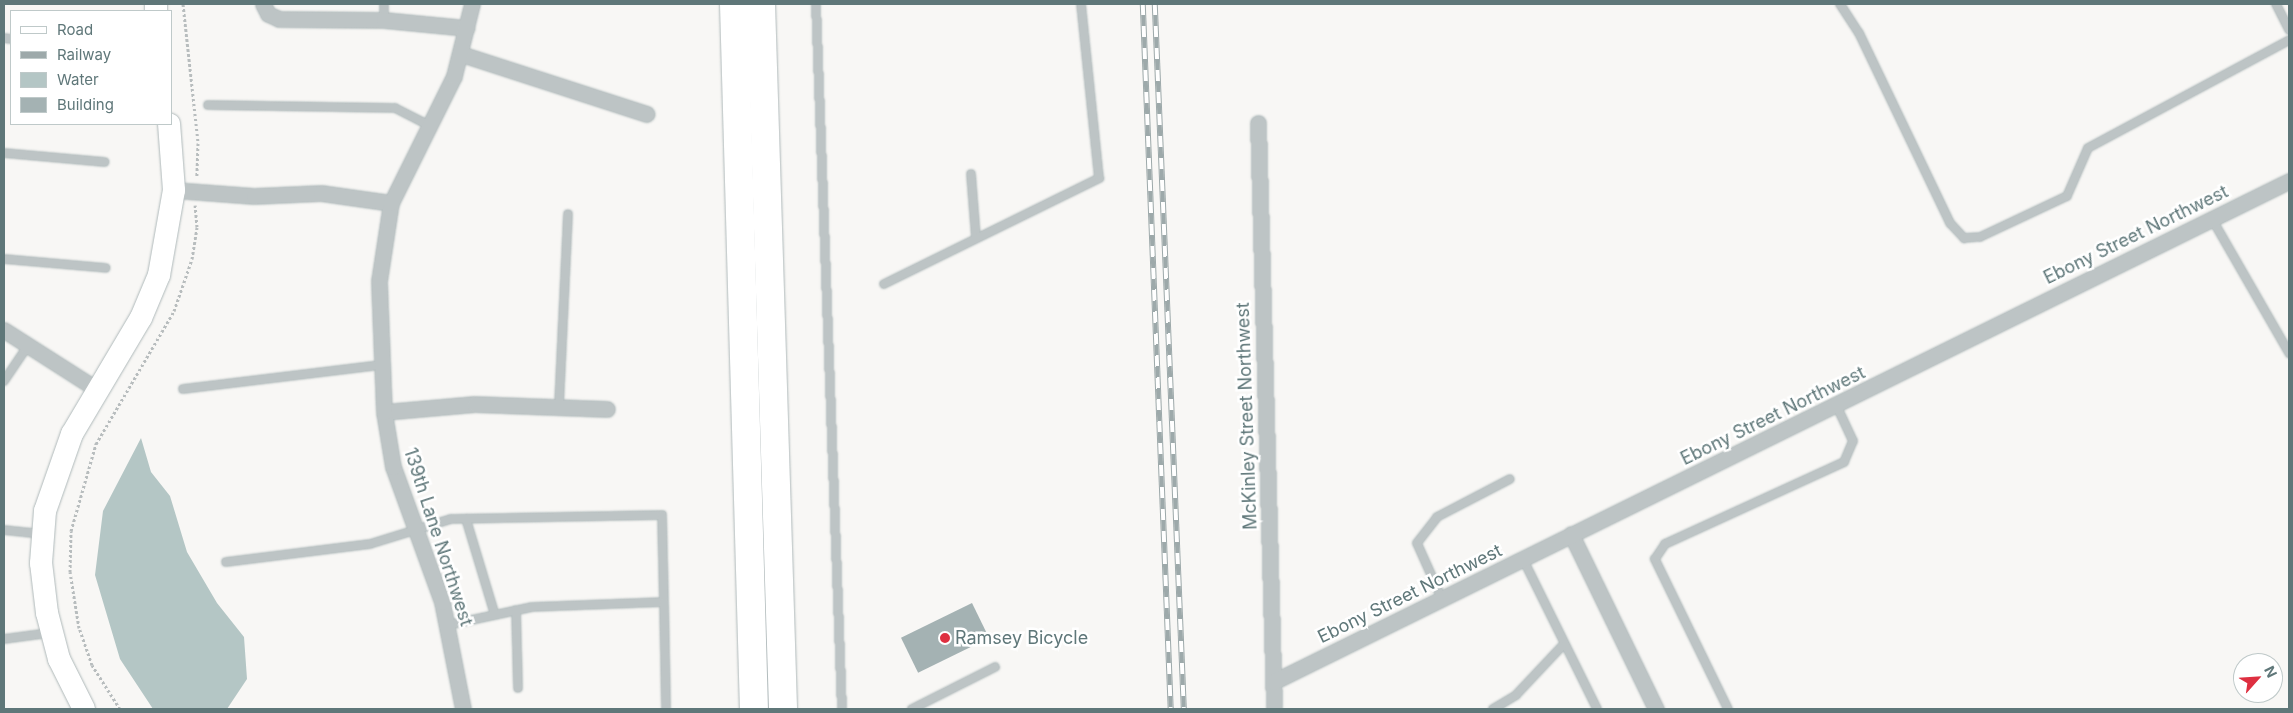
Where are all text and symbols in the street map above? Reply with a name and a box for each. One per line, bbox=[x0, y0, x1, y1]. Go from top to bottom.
legend bbox=[10, 10, 172, 125]
text: Road bbox=[57, 20, 93, 39]
text: Railway bbox=[57, 45, 111, 64]
text: Water bbox=[57, 70, 99, 89]
text: Building bbox=[57, 95, 114, 114]
street label: Ebony Street Northwest bbox=[2040, 181, 2232, 289]
street label: McKinley Street Northwest bbox=[1232, 302, 1262, 530]
street label: Ebony Street Northwest bbox=[1677, 362, 1869, 470]
street label: 139th Lane Northwest bbox=[399, 445, 477, 629]
street label: Ebony Street Northwest bbox=[1314, 540, 1506, 648]
place label: Ramsey Bicycle bbox=[955, 627, 1088, 649]
marker: Ramsey Bicycle bbox=[939, 632, 951, 644]
north arrow bbox=[2233, 653, 2283, 703]
text: N bbox=[2261, 663, 2281, 680]

